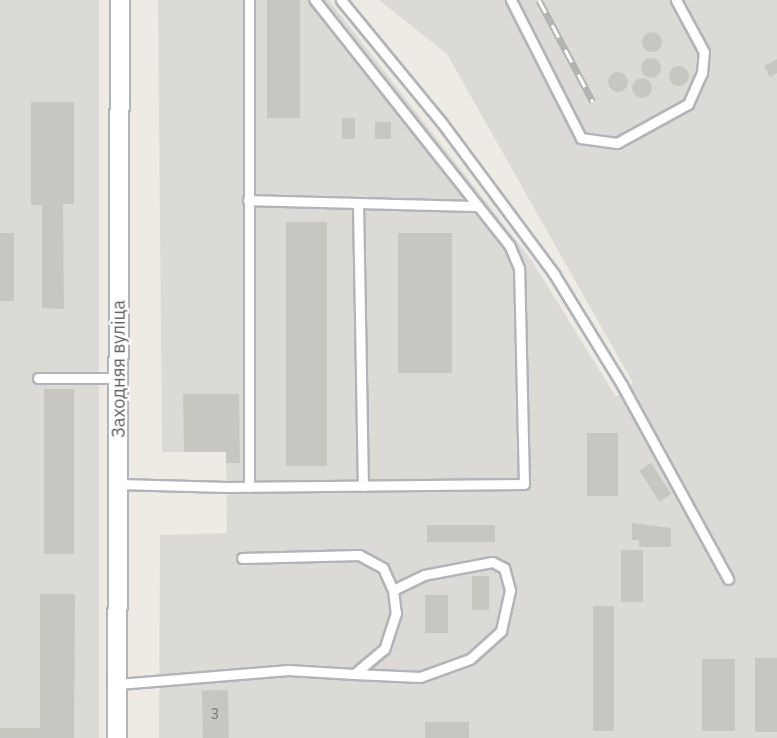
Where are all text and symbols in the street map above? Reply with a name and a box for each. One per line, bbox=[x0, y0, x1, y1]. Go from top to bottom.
street label: Заходняя вуліца bbox=[108, 300, 130, 438]
house number: 3 bbox=[211, 705, 219, 723]

